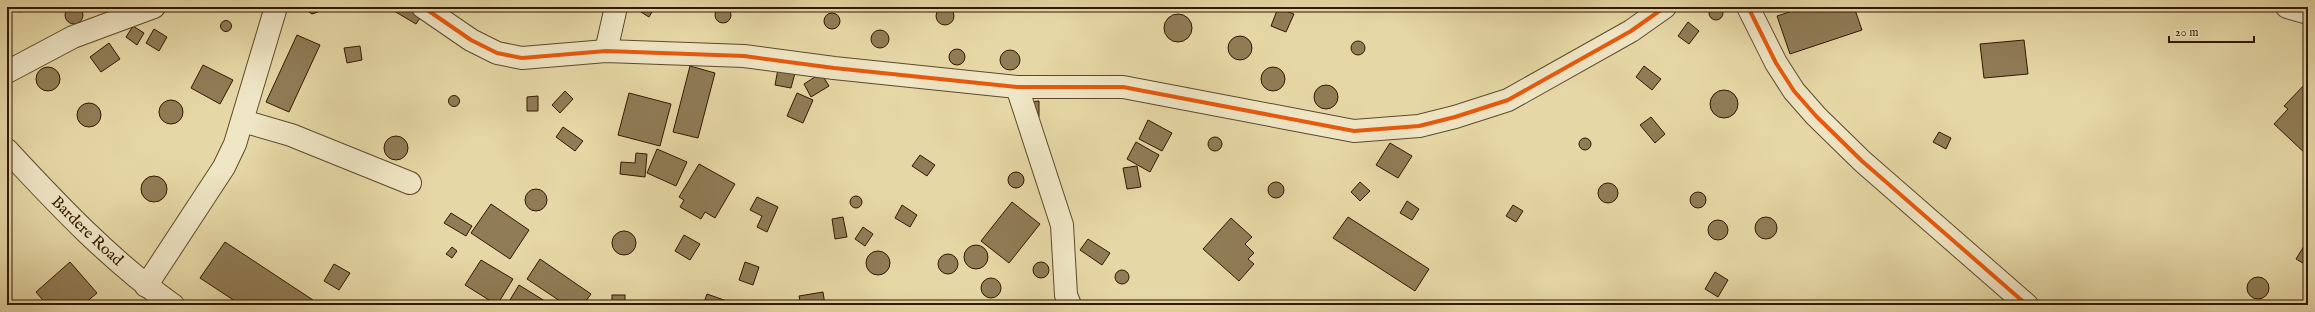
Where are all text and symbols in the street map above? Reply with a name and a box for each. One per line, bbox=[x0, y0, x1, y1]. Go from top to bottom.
scale bar bbox=[2169, 18, 2254, 44]
text: 20 m bbox=[2175, 25, 2198, 40]
street label: Bardere Road bbox=[46, 192, 127, 271]

